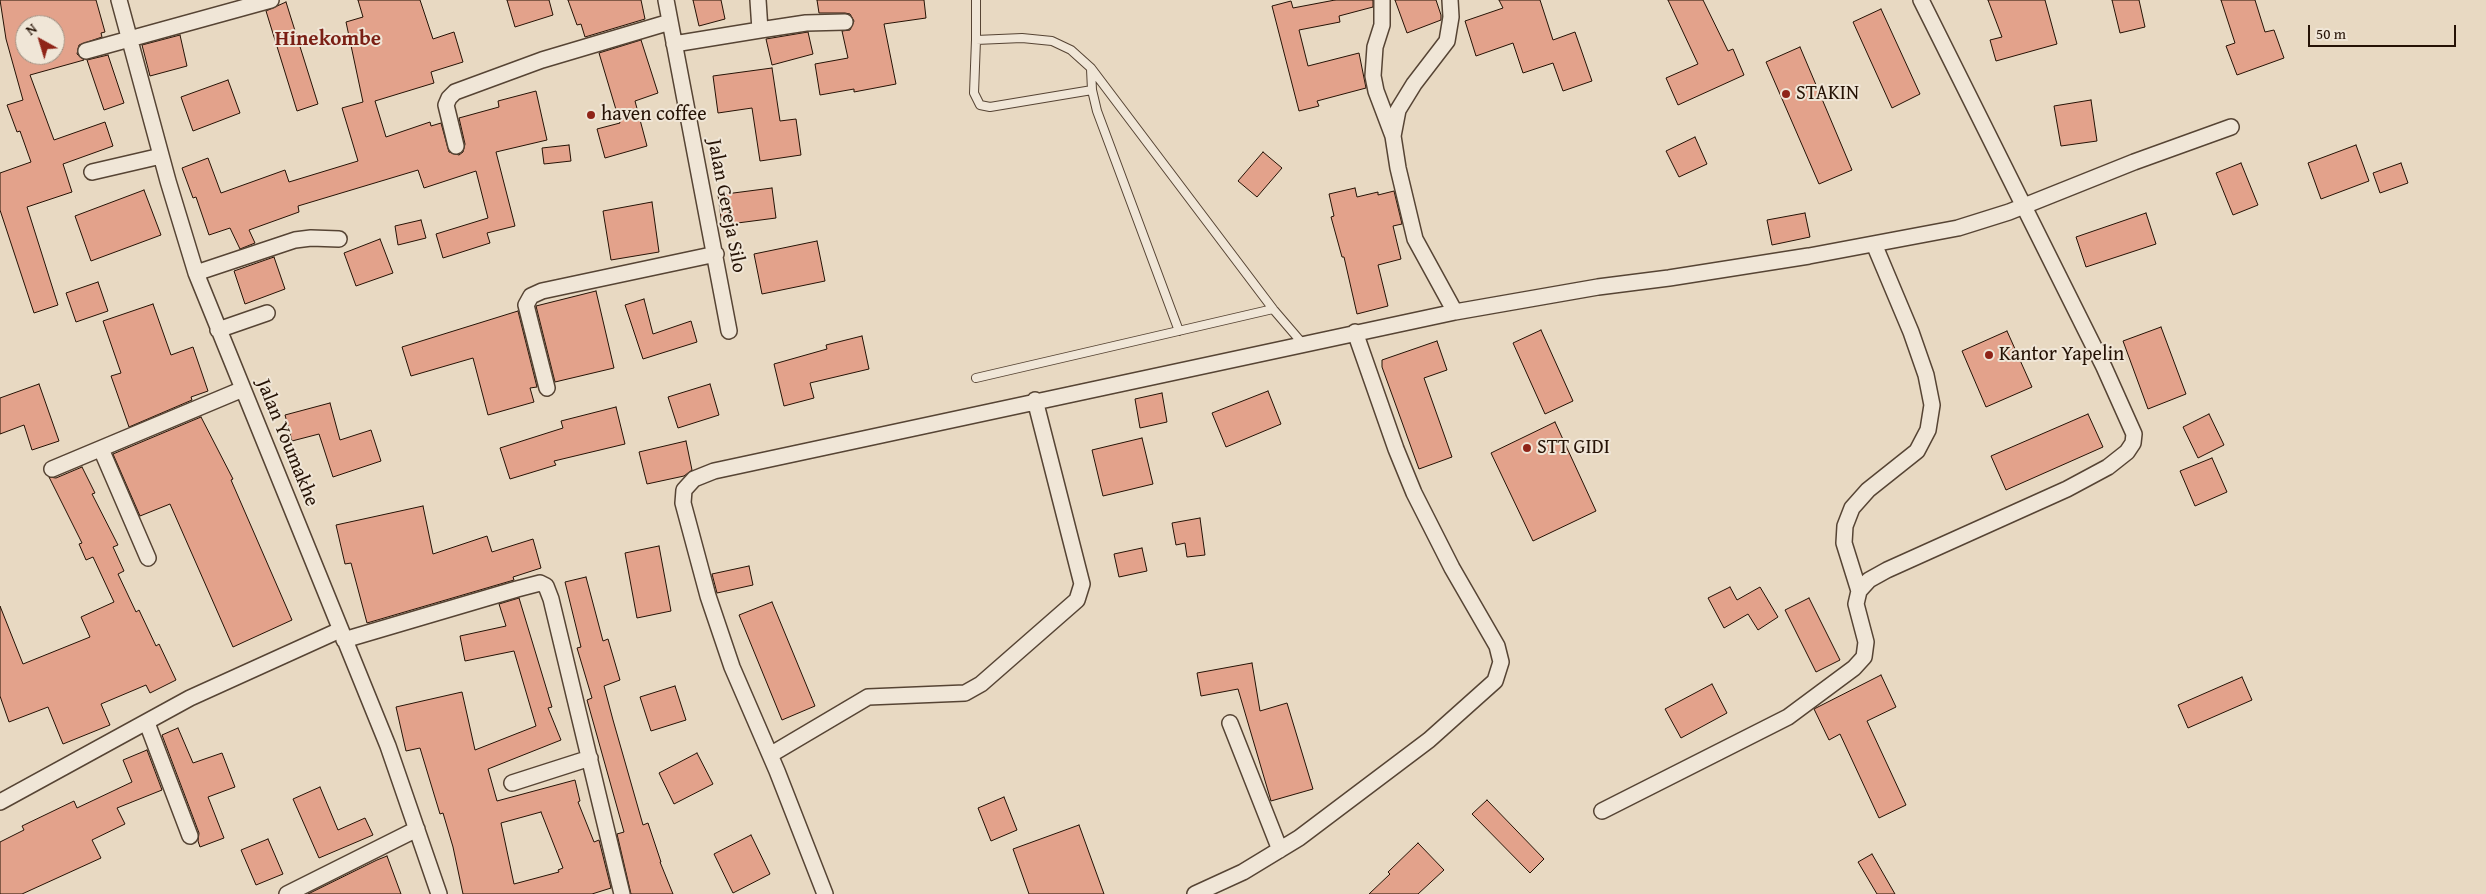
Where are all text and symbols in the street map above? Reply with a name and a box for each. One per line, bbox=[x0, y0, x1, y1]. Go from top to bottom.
north arrow bbox=[15, 15, 65, 65]
scale bar bbox=[2311, 15, 2458, 47]
text: N bbox=[21, 18, 41, 40]
text: 50 m bbox=[2316, 23, 2346, 44]
district label: Hinekombe bbox=[275, 27, 381, 53]
place label: STAKIN bbox=[1796, 82, 1859, 106]
marker: STAKIN bbox=[1780, 88, 1792, 100]
place label: haven coffee bbox=[601, 103, 707, 127]
marker: haven coffee bbox=[585, 109, 597, 121]
street label: Jalan Gereja Silo bbox=[701, 137, 751, 275]
place label: Kantor Yapelin bbox=[1999, 343, 2124, 367]
marker: Kantor Yapelin bbox=[1983, 349, 1995, 361]
street label: Jalan Youmakhe bbox=[251, 376, 323, 510]
place label: STT GIDI bbox=[1537, 436, 1610, 460]
marker: STT GIDI bbox=[1521, 442, 1533, 454]

